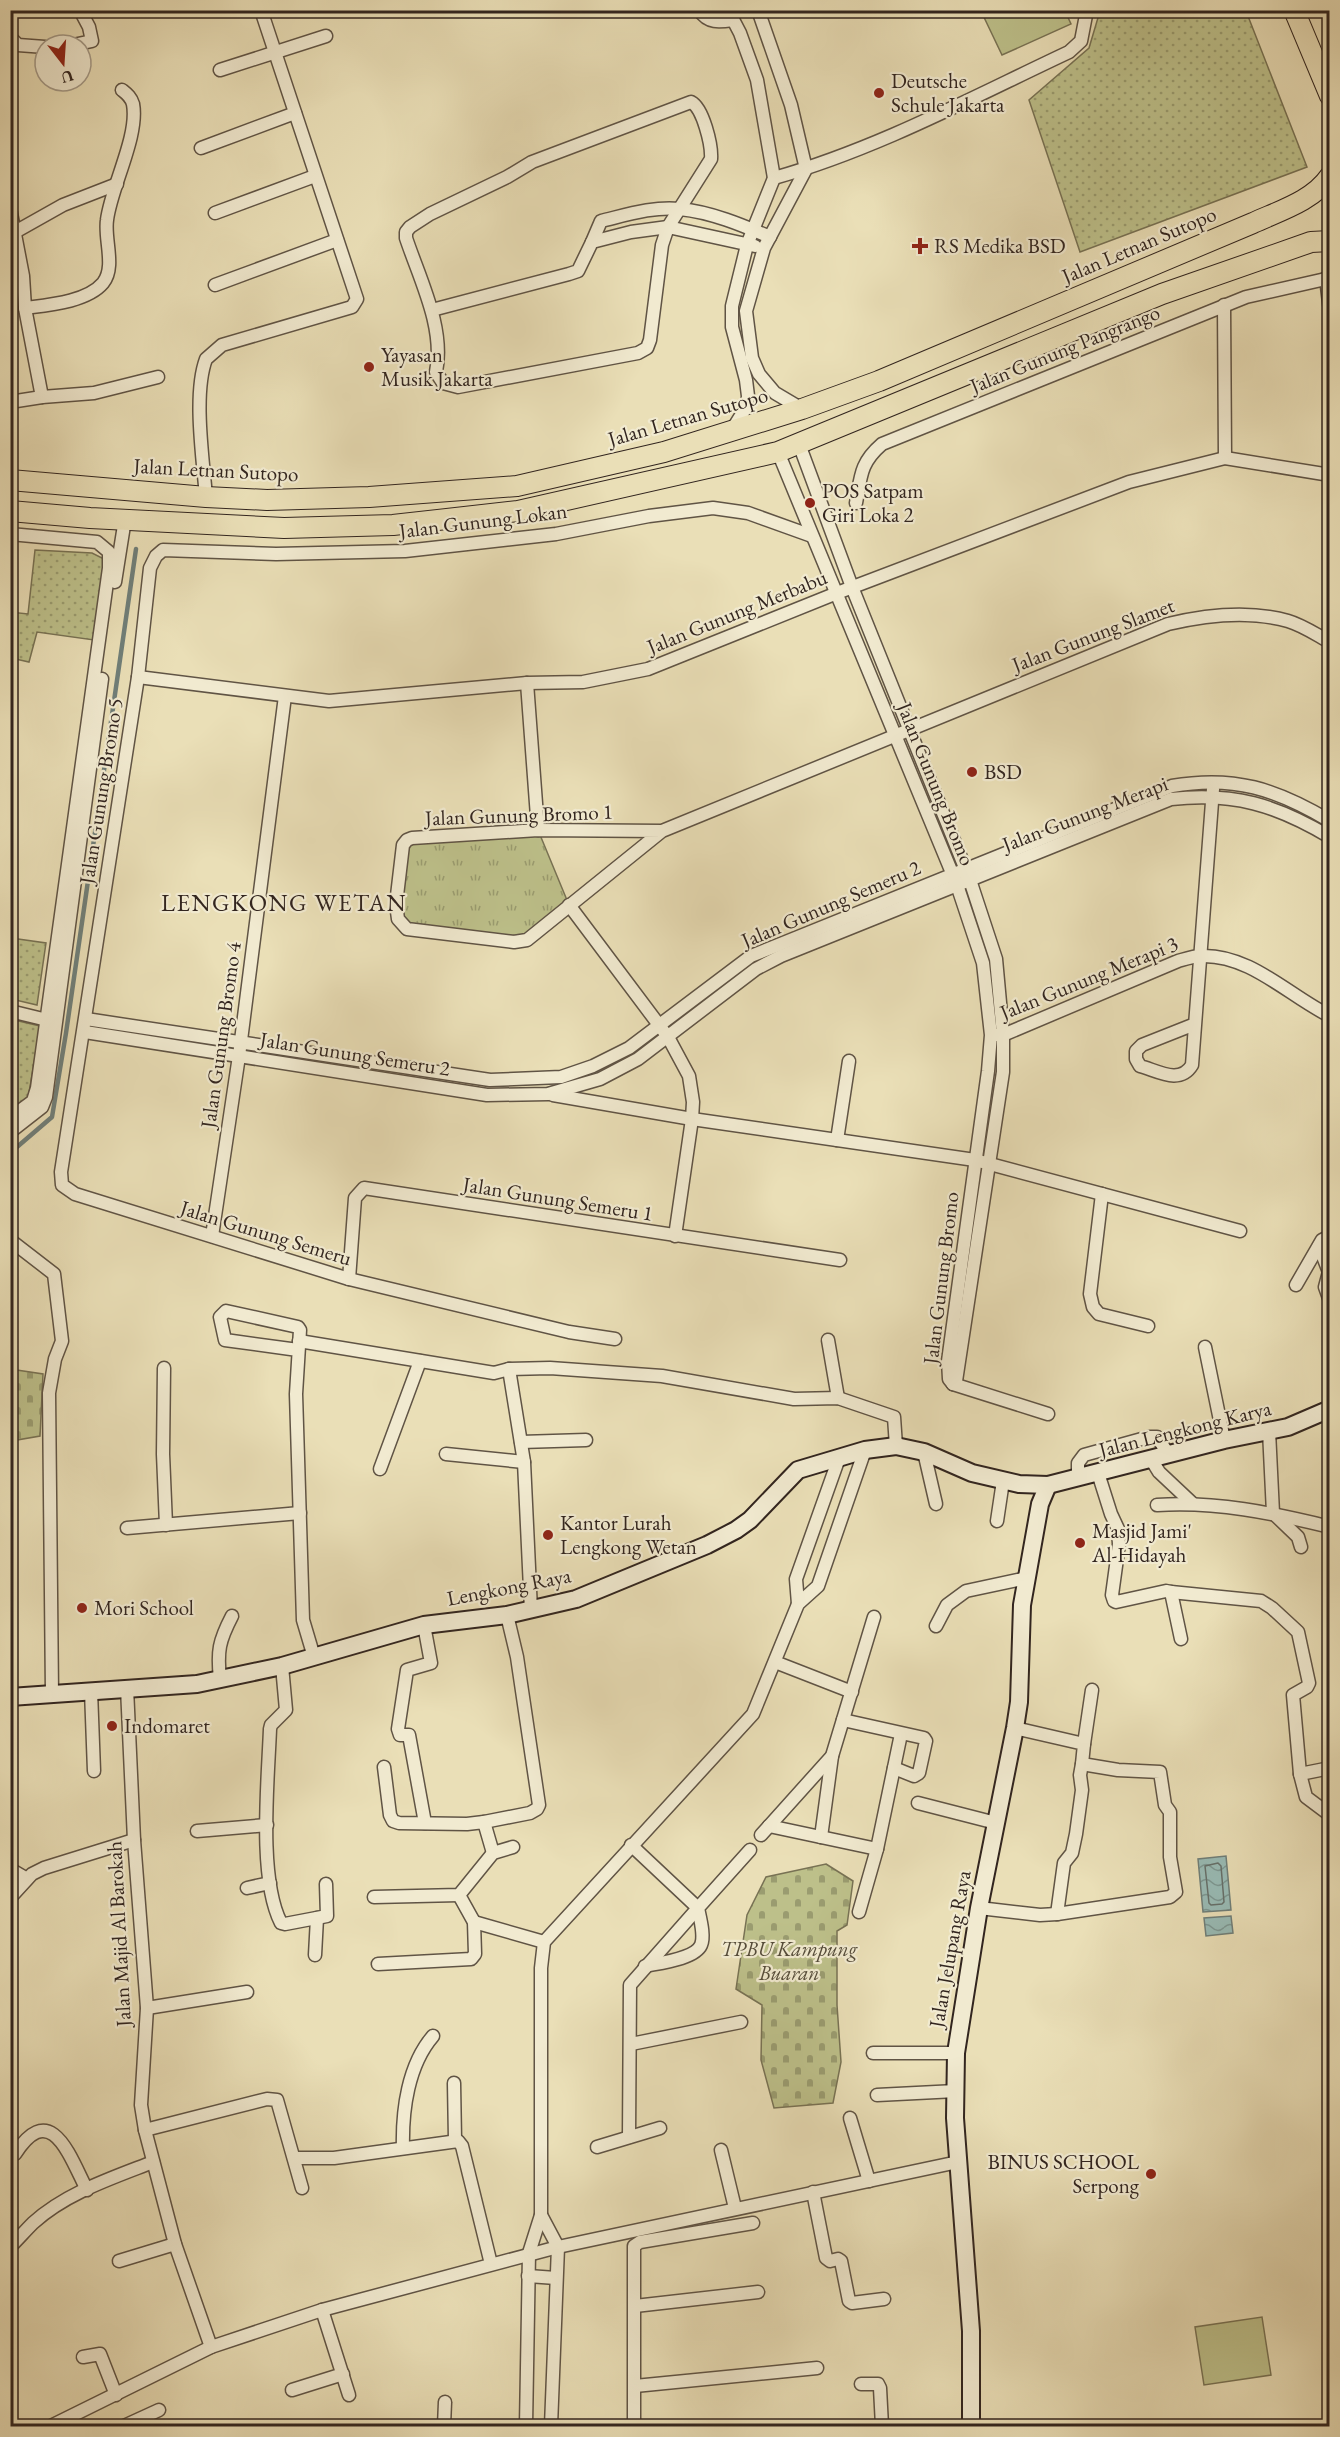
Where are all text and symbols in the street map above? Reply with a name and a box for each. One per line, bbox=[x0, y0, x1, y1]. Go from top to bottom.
north arrow bbox=[33, 33, 93, 93]
text: U bbox=[58, 65, 76, 89]
place label: Deutsche Schule Jakarta bbox=[891, 67, 1005, 118]
marker: Deutsche Schule Jakarta bbox=[872, 86, 886, 100]
street label: Jalan Letnan Sutopo bbox=[1056, 200, 1220, 290]
place label: RS Medika BSD bbox=[934, 232, 1066, 259]
marker: RS Medika BSD bbox=[911, 237, 929, 255]
street label: Jalan Gunung Pangrango bbox=[964, 298, 1164, 400]
place label: Yayasan Musik Jakarta bbox=[381, 341, 493, 392]
marker: Yayasan Musik Jakarta bbox=[362, 360, 376, 374]
street label: Jalan Letnan Sutopo bbox=[603, 381, 771, 453]
street label: Jalan Letnan Sutopo bbox=[131, 452, 299, 487]
place label: POS Satpam Giri Loka 2 bbox=[822, 477, 924, 528]
marker: POS Satpam Giri Loka 2 bbox=[803, 496, 817, 510]
street label: Jalan Gunung Lokan bbox=[396, 497, 568, 544]
street label: Jalan Gunung Merbabu bbox=[641, 563, 831, 661]
street label: Jalan Gunung Slamet bbox=[1006, 591, 1178, 679]
street label: Jalan Gunung Bromo 5 bbox=[72, 696, 129, 888]
street label: Jalan Gunung Bromo bbox=[891, 696, 982, 869]
place label: BSD bbox=[984, 758, 1022, 785]
marker: BSD bbox=[965, 765, 979, 779]
street label: Jalan Gunung Merapi bbox=[996, 770, 1171, 858]
street label: Jalan Gunung Bromo 1 bbox=[423, 798, 613, 831]
street label: Jalan Gunung Semeru 2 bbox=[735, 854, 924, 954]
district label: LENGKONG WETAN bbox=[161, 887, 407, 918]
street label: Jalan Gunung Merapi 3 bbox=[994, 930, 1182, 1026]
street label: Jalan Gunung Bromo 4 bbox=[194, 939, 247, 1132]
street label: Jalan Gunung Semeru 2 bbox=[256, 1025, 452, 1082]
street label: Jalan Gunung Semeru 1 bbox=[459, 1170, 655, 1227]
street label: Jalan Gunung Bromo bbox=[916, 1190, 964, 1368]
street label: Jalan Gunung Semeru bbox=[175, 1193, 355, 1271]
street label: Jalan Lengkong Karya bbox=[1094, 1394, 1274, 1463]
place label: Kantor Lurah Lengkong Wetan bbox=[560, 1509, 697, 1560]
place label: Masjid Jami' Al-Hidayah bbox=[1091, 1517, 1192, 1568]
marker: Kantor Lurah Lengkong Wetan bbox=[541, 1528, 555, 1542]
marker: Masjid Jami' Al-Hidayah bbox=[1073, 1536, 1087, 1550]
street label: Lengkong Raya bbox=[445, 1561, 574, 1612]
place label: Mori School bbox=[94, 1594, 194, 1621]
marker: Mori School bbox=[75, 1601, 89, 1615]
place label: Indomaret bbox=[124, 1712, 210, 1739]
marker: Indomaret bbox=[105, 1719, 119, 1733]
street label: Jalan Majid Al Barokah bbox=[100, 1840, 137, 2030]
street label: Jalan Jelupang Raya bbox=[922, 1868, 977, 2032]
park label: TPBU Kampung Buaran bbox=[721, 1935, 858, 1986]
place label: BINUS SCHOOL Serpong bbox=[987, 2148, 1140, 2199]
marker: BINUS SCHOOL Serpong bbox=[1144, 2167, 1158, 2181]

